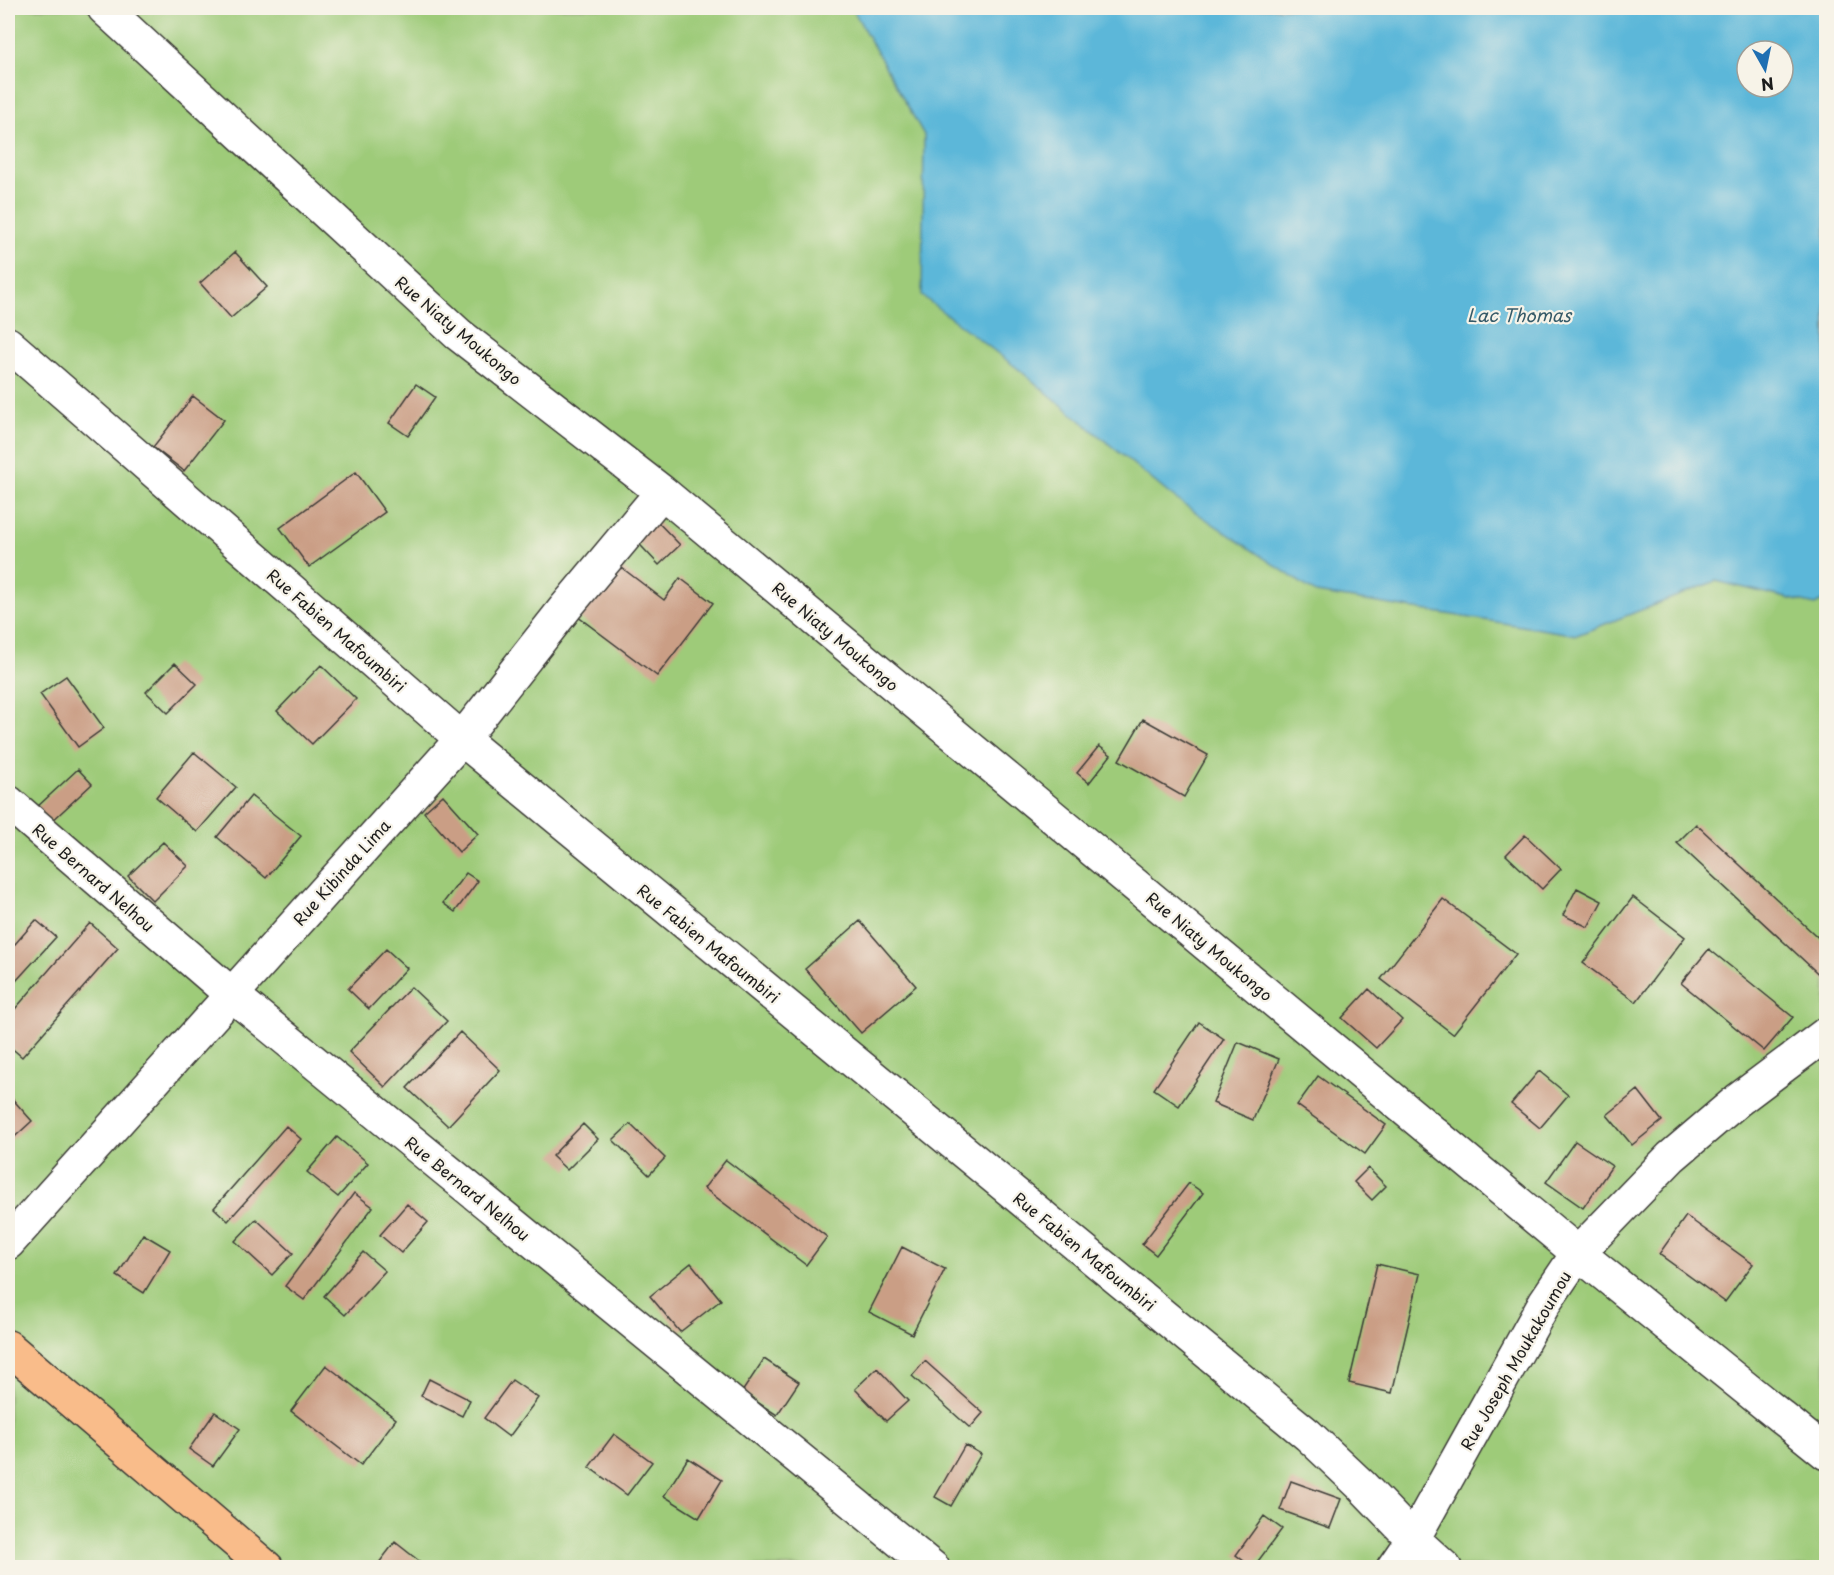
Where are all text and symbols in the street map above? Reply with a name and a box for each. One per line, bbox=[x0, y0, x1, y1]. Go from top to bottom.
north arrow bbox=[1735, 39, 1795, 99]
text: N bbox=[1759, 72, 1776, 98]
street label: Rue Niaty Moukongo bbox=[390, 270, 528, 390]
water label: Lac Thomas bbox=[1467, 301, 1573, 328]
street label: Rue Fabien Mafoumbiri bbox=[262, 563, 412, 697]
street label: Rue Niaty Moukongo bbox=[767, 576, 905, 696]
street label: Rue Kibinda Lima bbox=[287, 813, 395, 930]
street label: Rue Bernard Nelhou bbox=[28, 817, 160, 937]
street label: Rue Fabien Mafoumbiri bbox=[632, 878, 786, 1008]
street label: Rue Niaty Moukongo bbox=[1141, 886, 1279, 1006]
street label: Rue Bernard Nelhou bbox=[400, 1130, 536, 1246]
street label: Rue Fabien Mafoumbiri bbox=[1008, 1186, 1162, 1316]
street label: Rue Joseph Moukakoumou bbox=[1454, 1266, 1576, 1454]

